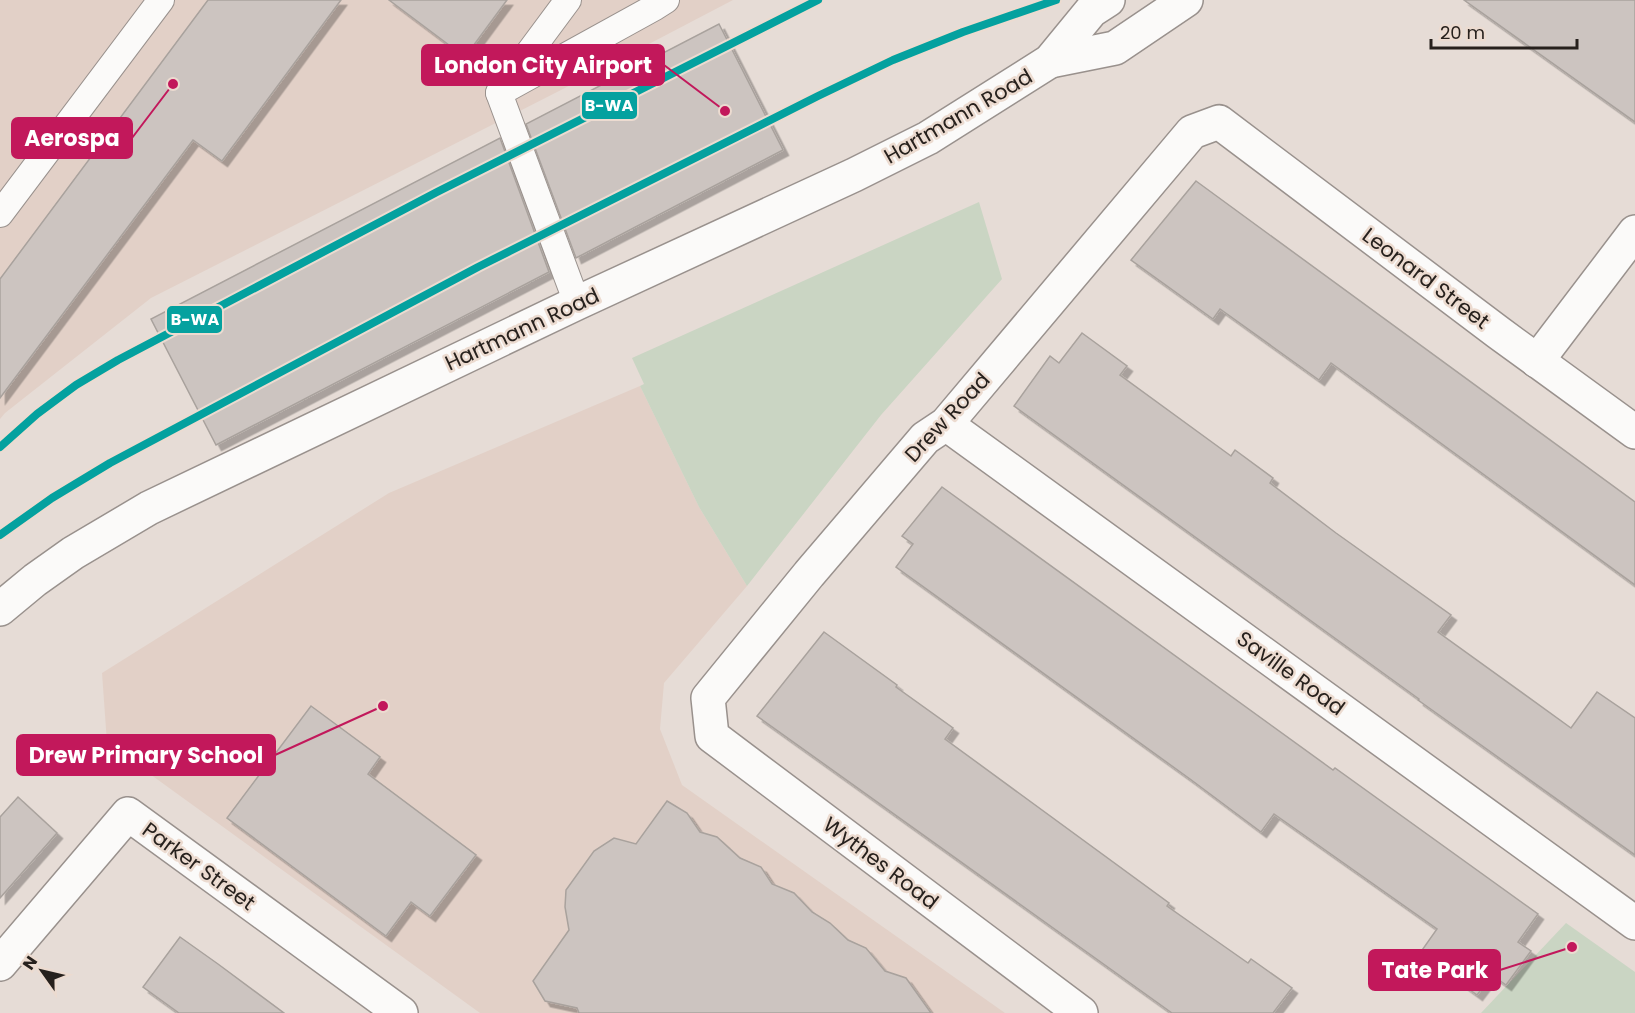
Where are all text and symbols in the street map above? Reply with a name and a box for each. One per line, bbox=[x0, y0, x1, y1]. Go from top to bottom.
scale bar bbox=[1431, 12, 1576, 50]
text: 20 m bbox=[1440, 20, 1485, 45]
callout: London City Airport bbox=[422, 45, 664, 85]
text: London City Airport bbox=[434, 50, 652, 81]
street label: Hartmann Road bbox=[878, 62, 1038, 170]
line badge: B-WA bbox=[581, 91, 638, 120]
text: B-WA bbox=[585, 94, 633, 117]
callout: Aerospa bbox=[12, 118, 132, 158]
text: Aerospa bbox=[24, 123, 120, 154]
street label: Leonard Street bbox=[1356, 221, 1496, 335]
street label: Hartmann Road bbox=[440, 281, 604, 377]
line badge: B-WA bbox=[166, 305, 223, 334]
text: B-WA bbox=[171, 308, 219, 331]
street label: Drew Road bbox=[898, 366, 996, 468]
street label: Saville Road bbox=[1231, 624, 1351, 722]
callout: Drew Primary School bbox=[17, 735, 275, 775]
text: Drew Primary School bbox=[29, 740, 263, 771]
street label: Wythes Road bbox=[817, 810, 945, 916]
street label: Parker Street bbox=[137, 815, 261, 917]
north arrow bbox=[12, 941, 72, 1001]
callout: Tate Park bbox=[1369, 950, 1500, 990]
text: N bbox=[17, 951, 43, 974]
text: Tate Park bbox=[1382, 955, 1489, 986]

